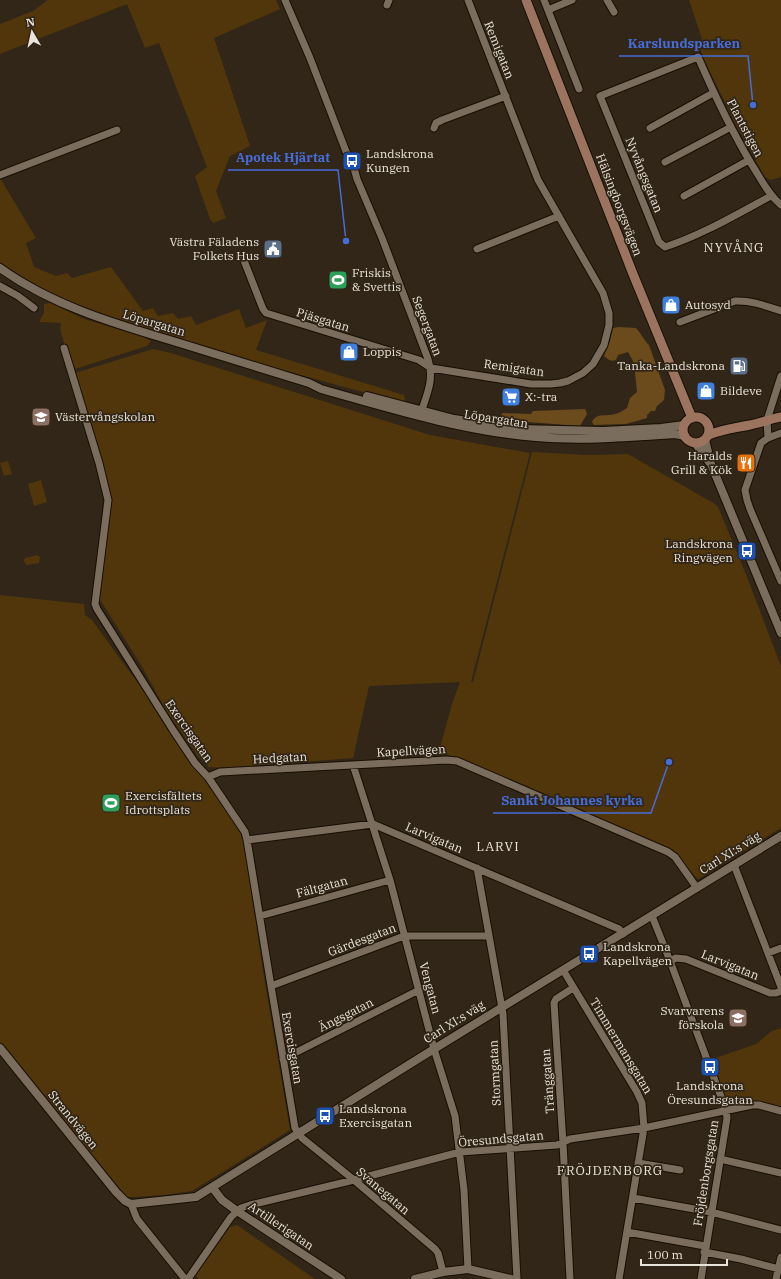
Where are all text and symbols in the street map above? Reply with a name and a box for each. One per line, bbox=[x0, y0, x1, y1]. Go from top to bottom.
north arrow bbox=[12, 12, 52, 52]
text: N bbox=[25, 14, 36, 30]
street label: Remigatan bbox=[481, 19, 518, 81]
callout: Karslundsparken bbox=[619, 31, 748, 56]
text: Karslundsparken bbox=[628, 35, 741, 52]
street label: Plantstigen bbox=[724, 96, 767, 160]
street label: Nyvångsgatan bbox=[622, 135, 667, 215]
callout: Apotek Hjärtat bbox=[228, 145, 338, 170]
place label: Landskrona Kungen bbox=[366, 146, 434, 175]
text: Apotek Hjärtat bbox=[236, 149, 330, 166]
bus stop icon: Landskrona Kungen bbox=[341, 150, 363, 172]
street label: Hälsingborgsvägen bbox=[593, 152, 646, 258]
place label: Västra Fäladens Folkets Hus bbox=[170, 234, 259, 263]
public building icon: Västra Fäladens Folkets Hus bbox=[262, 238, 284, 260]
district label: NYVÅNG bbox=[704, 239, 764, 256]
place label: Friskis & Svettis bbox=[352, 265, 401, 294]
sports icon: Friskis & Svettis bbox=[327, 269, 349, 291]
street label: Segergatan bbox=[409, 294, 446, 358]
shop icon: Autosyd bbox=[660, 294, 682, 316]
place label: Autosyd bbox=[685, 297, 731, 312]
street label: Pjäsgatan bbox=[295, 304, 352, 335]
street label: Löpargatan bbox=[121, 306, 188, 339]
shop icon: Loppis bbox=[338, 341, 360, 363]
place label: Loppis bbox=[363, 344, 401, 359]
fuel station icon: Tanka-Landskrona bbox=[728, 355, 750, 377]
street label: Remigatan bbox=[483, 356, 546, 379]
place label: Tanka-Landskrona bbox=[617, 358, 725, 373]
shop icon: Bildeve bbox=[695, 380, 717, 402]
place label: Bildeve bbox=[720, 383, 762, 398]
supermarket icon: X:-tra bbox=[500, 386, 522, 408]
place label: X:-tra bbox=[525, 389, 558, 404]
school or university icon: Västervångskolan bbox=[30, 406, 52, 428]
street label: Löpargatan bbox=[463, 406, 529, 431]
place label: Västervångskolan bbox=[55, 409, 155, 424]
place label: Haralds Grill & Kök bbox=[671, 448, 732, 477]
restaurant icon: Haralds Grill & Kök bbox=[735, 452, 757, 474]
place label: Landskrona Ringvägen bbox=[665, 536, 733, 565]
bus stop icon: Landskrona Ringvägen bbox=[736, 540, 758, 562]
street label: Exercisgatan bbox=[162, 696, 217, 765]
street label: Kapellvägen bbox=[376, 741, 446, 760]
street label: Hedgatan bbox=[252, 749, 308, 766]
place label: Exercisfältets Idrottsplats bbox=[125, 788, 202, 817]
callout: Sankt Johannes kyrka bbox=[493, 788, 651, 813]
sports icon: Exercisfältets Idrottsplats bbox=[100, 792, 122, 814]
text: Sankt Johannes kyrka bbox=[501, 792, 643, 809]
street label: Larvigatan bbox=[403, 819, 465, 856]
street label: Carl XI:s väg bbox=[696, 828, 764, 877]
district label: LARVI bbox=[476, 838, 520, 855]
street label: Fältgatan bbox=[294, 872, 350, 901]
street label: Gärdesgatan bbox=[326, 920, 398, 959]
place label: Landskrona Kapellvägen bbox=[603, 939, 673, 968]
bus stop icon: Landskrona Kapellvägen bbox=[578, 943, 600, 965]
street label: Larvigatan bbox=[699, 946, 762, 983]
street label: Vengatan bbox=[416, 960, 445, 1016]
street label: Ängsgatan bbox=[316, 994, 376, 1035]
street label: Timmermansgatan bbox=[587, 995, 656, 1097]
street label: Carl XI:s väg bbox=[420, 997, 488, 1046]
place label: Svarvarens förskola bbox=[660, 1003, 724, 1032]
school or university icon: Svarvarens förskola bbox=[727, 1007, 749, 1029]
street label: Exercisgatan bbox=[279, 1011, 306, 1086]
street label: Stormgatan bbox=[485, 1039, 504, 1106]
street label: Tränggatan bbox=[538, 1048, 557, 1114]
bus stop icon: Landskrona Öresundsgatan bbox=[699, 1056, 721, 1078]
place label: Landskrona Öresundsgatan bbox=[667, 1078, 753, 1107]
street label: Strandvägen bbox=[45, 1087, 102, 1152]
place label: Landskrona Exercisgatan bbox=[339, 1101, 412, 1130]
bus stop icon: Landskrona Exercisgatan bbox=[314, 1105, 336, 1127]
street label: Fröjdenborgsgatan bbox=[690, 1118, 721, 1227]
street label: Öresundsgatan bbox=[458, 1127, 545, 1150]
district label: FRÖJDENBORG bbox=[557, 1162, 663, 1179]
street label: Svanegatan bbox=[353, 1164, 413, 1218]
street label: Artillerigatan bbox=[246, 1198, 317, 1253]
scale bar bbox=[641, 1241, 727, 1267]
text: 100 m bbox=[647, 1247, 683, 1262]

